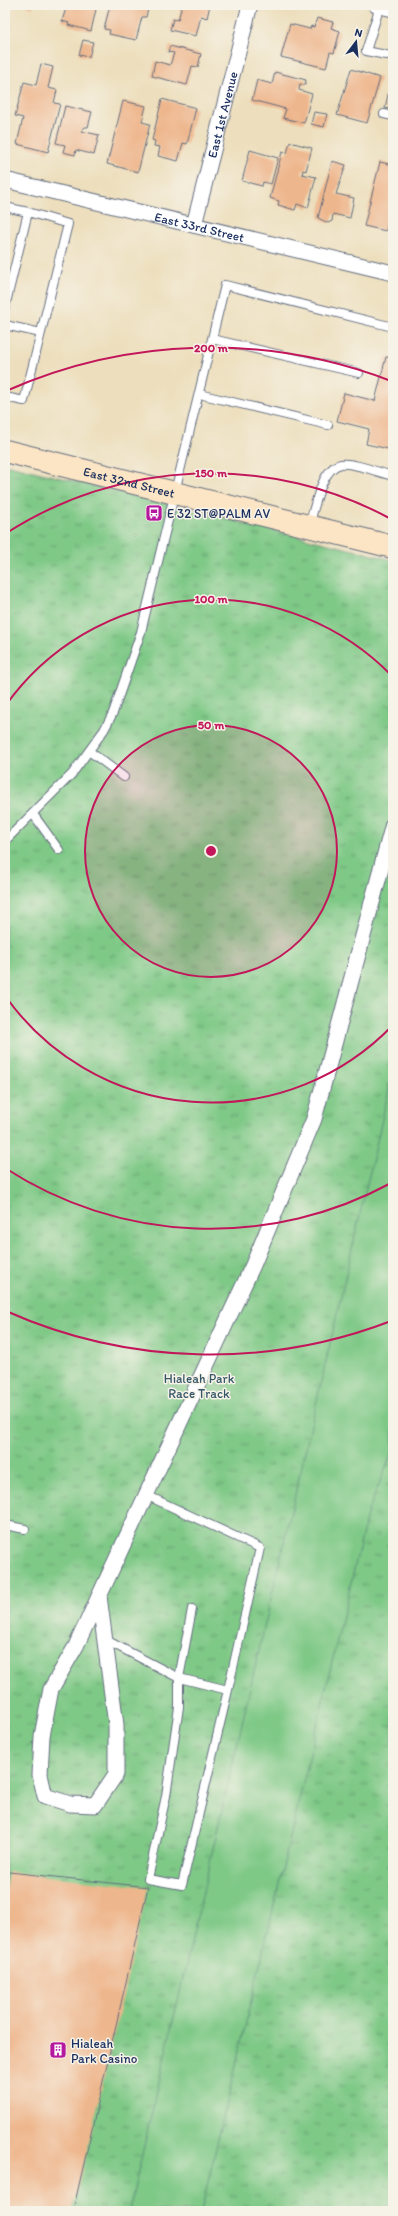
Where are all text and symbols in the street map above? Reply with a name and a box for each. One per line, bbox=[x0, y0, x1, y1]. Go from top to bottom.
north arrow bbox=[336, 22, 376, 62]
text: N bbox=[353, 26, 364, 40]
street label: East 1st Avenue bbox=[204, 70, 240, 159]
street label: East 33rd Street bbox=[153, 209, 246, 245]
text: 200 m bbox=[194, 341, 229, 355]
street label: East 32nd Street bbox=[82, 463, 177, 500]
text: 150 m bbox=[195, 466, 228, 480]
bus stop icon: E 32 ST@PALM AV bbox=[144, 503, 164, 523]
place label: E 32 ST@PALM AV bbox=[167, 506, 271, 521]
text: 100 m bbox=[194, 592, 228, 606]
text: 50 m bbox=[198, 718, 225, 732]
centre of rings bbox=[204, 844, 218, 858]
park label: Hialeah Park Race Track bbox=[164, 1371, 235, 1401]
place label: Hialeah Park Casino bbox=[71, 2036, 138, 2066]
building icon: Hialeah Park Casino bbox=[48, 2040, 68, 2060]

